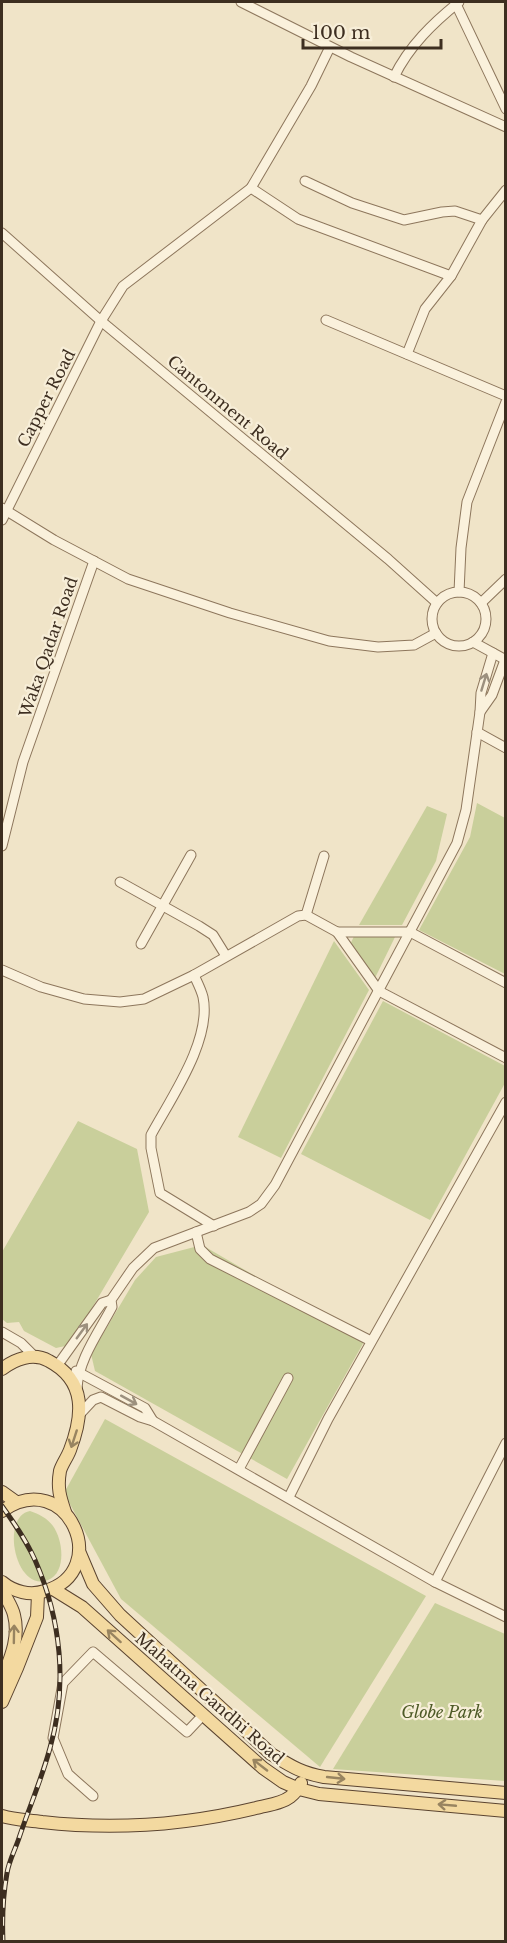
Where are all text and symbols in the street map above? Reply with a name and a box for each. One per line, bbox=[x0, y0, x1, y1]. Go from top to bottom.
scale bar bbox=[303, 12, 441, 50]
text: 100 m bbox=[312, 22, 370, 44]
street label: Capper Road bbox=[13, 346, 79, 450]
street label: Cantonment Road bbox=[164, 351, 292, 463]
street label: Waka Qadar Road bbox=[14, 574, 82, 721]
one-way arrow bbox=[479, 673, 490, 692]
one-way arrow bbox=[76, 1323, 89, 1339]
one-way arrow bbox=[120, 1394, 137, 1406]
one-way arrow bbox=[67, 1429, 78, 1448]
one-way arrow bbox=[9, 1625, 20, 1645]
street label: Mahatma Gandhi Road bbox=[131, 1628, 289, 1768]
one-way arrow bbox=[107, 1629, 122, 1643]
park label: Globe Park bbox=[401, 1702, 483, 1722]
one-way arrow bbox=[253, 1759, 269, 1772]
one-way arrow bbox=[325, 1773, 345, 1784]
one-way arrow bbox=[438, 1799, 458, 1810]

